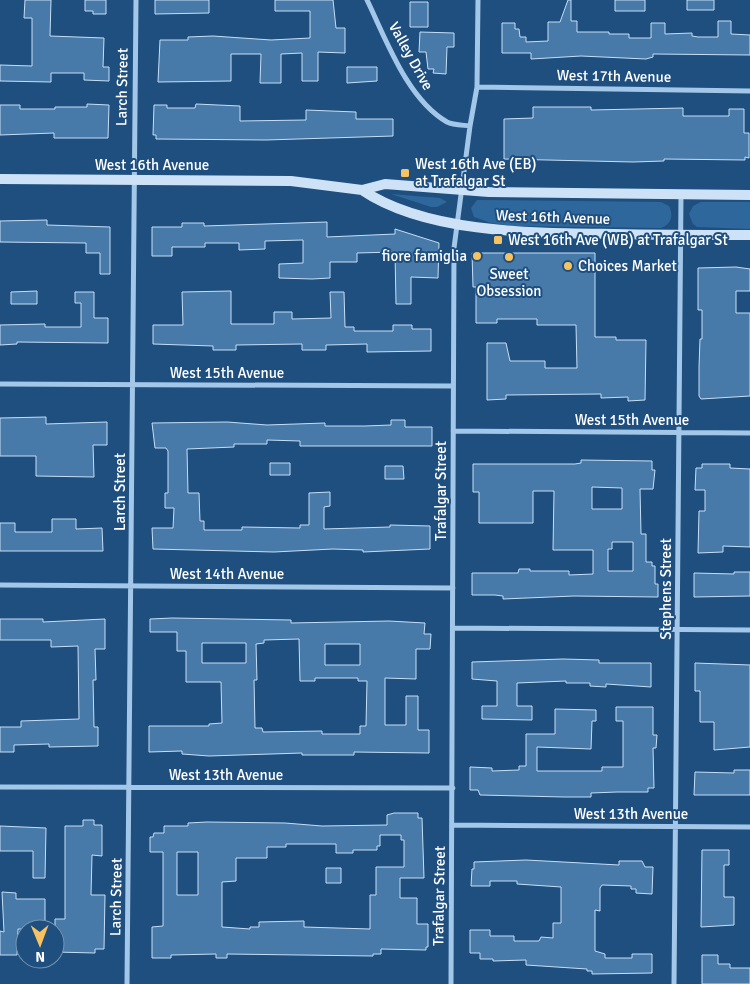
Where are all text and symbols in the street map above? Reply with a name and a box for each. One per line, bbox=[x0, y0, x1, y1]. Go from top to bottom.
street label: Valley Drive bbox=[385, 19, 437, 93]
street label: Larch Street bbox=[112, 48, 132, 126]
street label: West 17th Avenue bbox=[557, 66, 671, 86]
place label: West 16th Ave (EB) at Trafalgar St bbox=[415, 155, 537, 190]
street label: West 16th Avenue bbox=[95, 156, 209, 174]
marker: West 16th Ave (EB) at Trafalgar St bbox=[399, 167, 411, 179]
street label: West 16th Avenue bbox=[495, 206, 611, 228]
place label: West 16th Ave (WB) at Trafalgar St bbox=[508, 231, 728, 249]
marker: West 16th Ave (WB) at Trafalgar St bbox=[492, 234, 504, 246]
place label: fiore famiglia bbox=[382, 247, 467, 265]
marker: fiore famiglia bbox=[471, 250, 483, 262]
marker: Sweet Obsession bbox=[503, 251, 515, 263]
place label: Choices Market bbox=[578, 257, 677, 275]
marker: Choices Market bbox=[562, 260, 574, 272]
place label: Sweet Obsession bbox=[476, 265, 542, 300]
street label: West 15th Avenue bbox=[170, 364, 284, 382]
street label: West 15th Avenue bbox=[575, 411, 689, 429]
street label: Trafalgar Street bbox=[432, 441, 450, 541]
street label: Larch Street bbox=[111, 453, 129, 531]
street label: Stephens Street bbox=[657, 538, 675, 640]
street label: West 14th Avenue bbox=[170, 565, 284, 583]
street label: West 13th Avenue bbox=[169, 766, 283, 784]
street label: West 13th Avenue bbox=[574, 805, 688, 823]
street label: Trafalgar Street bbox=[429, 846, 449, 946]
street label: Larch Street bbox=[106, 858, 126, 936]
north arrow bbox=[15, 919, 65, 969]
text: N bbox=[35, 948, 45, 965]

